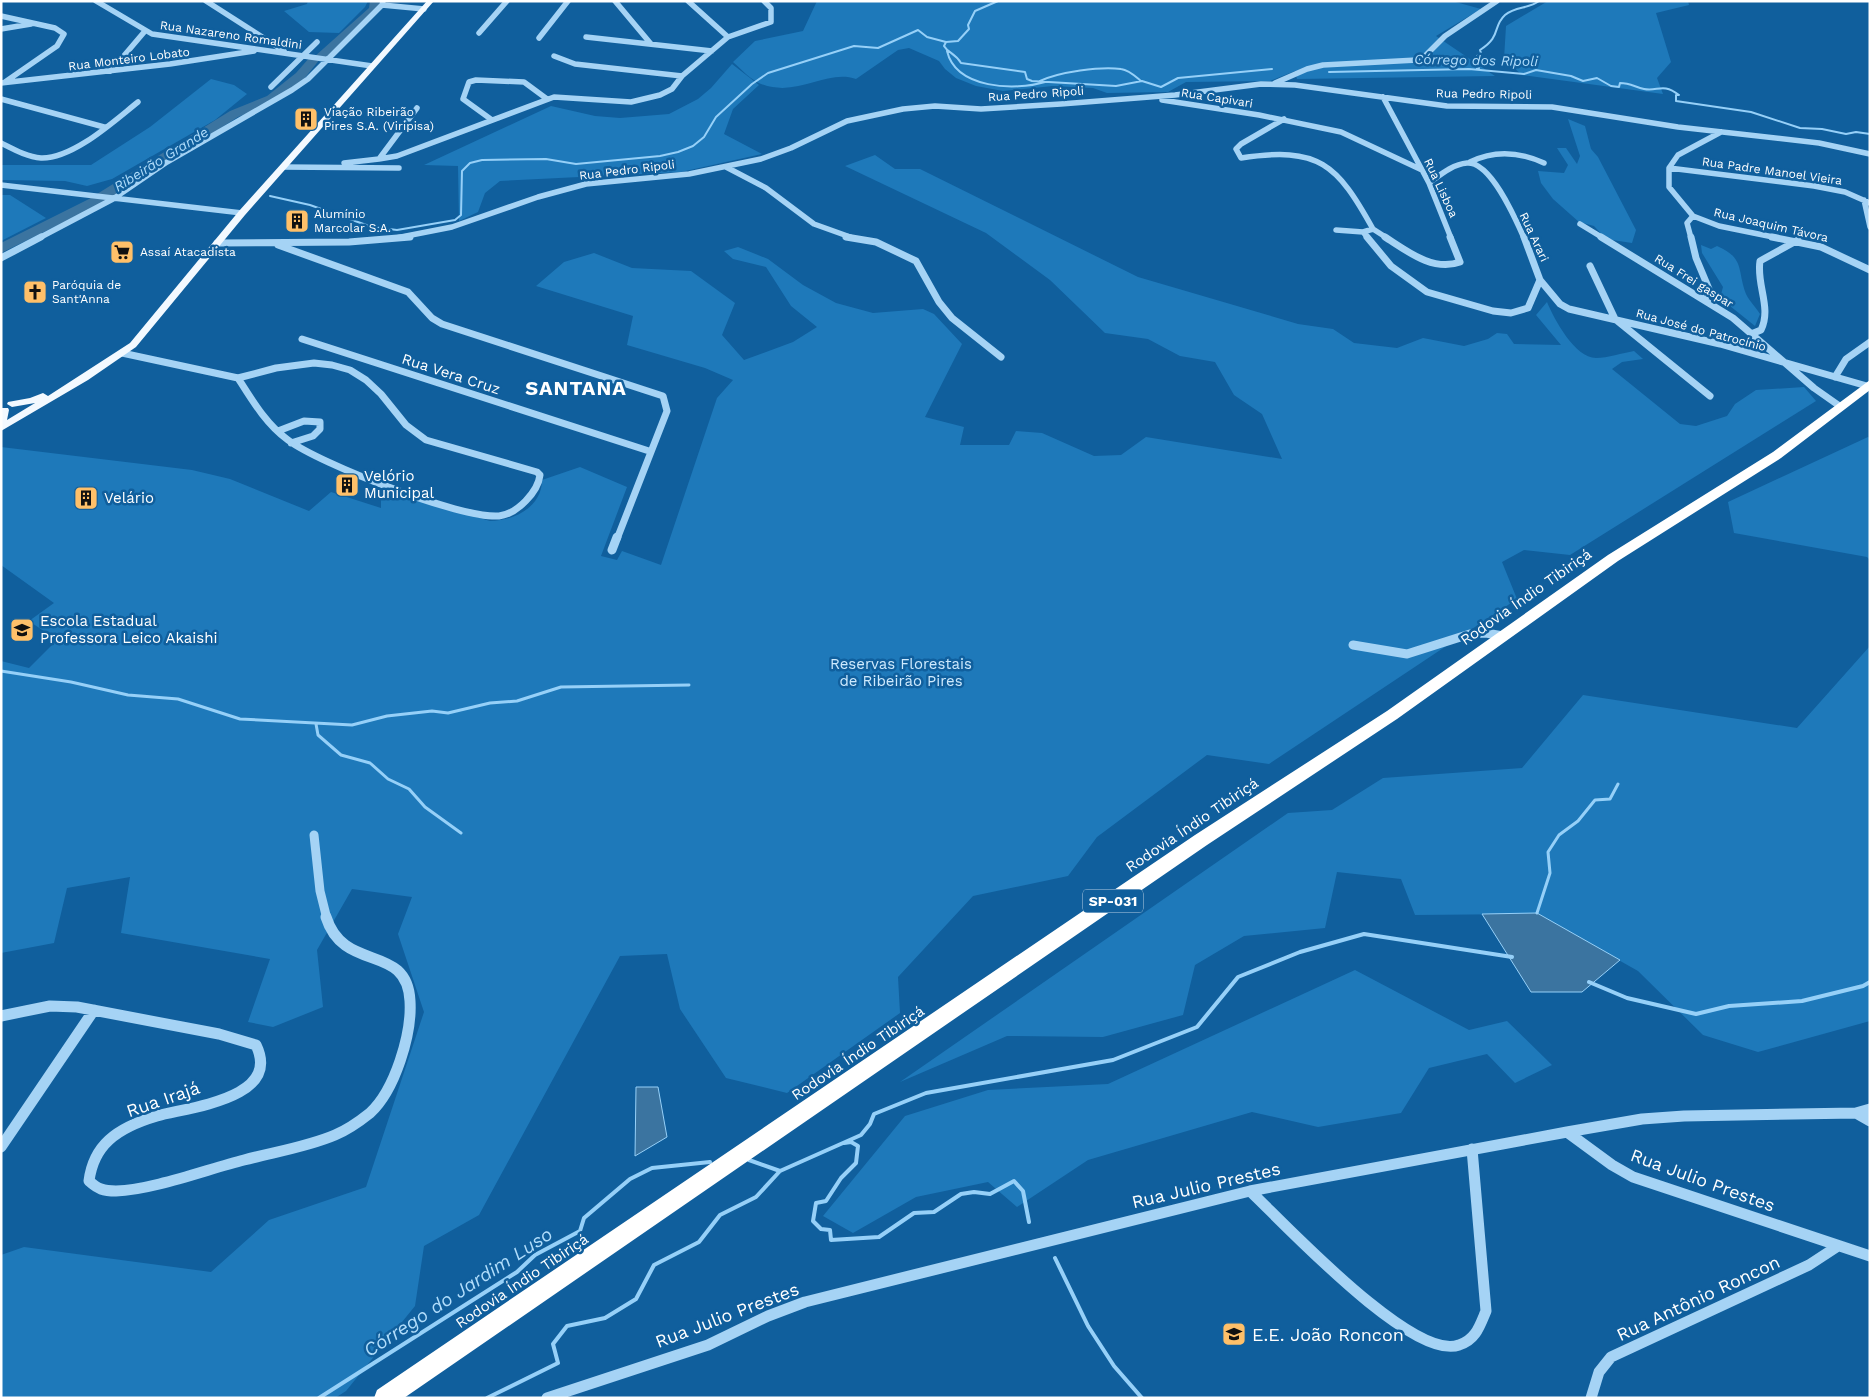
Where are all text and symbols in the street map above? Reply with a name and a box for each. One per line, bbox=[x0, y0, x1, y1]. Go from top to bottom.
street label: Rua Nazareno Romaldini bbox=[159, 18, 303, 52]
street label: Rua Monteiro Lobato bbox=[68, 45, 190, 73]
water label: Córrego dos Ripoli bbox=[1414, 51, 1539, 69]
street label: Rua Pedro Ripoli bbox=[988, 84, 1084, 104]
street label: Rua Capivari bbox=[1180, 85, 1254, 111]
street label: Rua Pedro Ripoli bbox=[1436, 86, 1532, 102]
place label: Viação Ribeirão Pires S.A. (Viripisa) bbox=[324, 105, 434, 133]
building icon: Viação Ribeirão Pires S.A. (Viripisa) bbox=[293, 106, 319, 132]
water label: Ribeirão Grande bbox=[111, 124, 211, 194]
street label: Rua Padre Manoel Vieira bbox=[1701, 154, 1843, 188]
street label: Rua Lisboa bbox=[1421, 156, 1461, 220]
street label: Rua Pedro Ripoli bbox=[578, 157, 676, 183]
street label: Rua Joaquim Távora bbox=[1712, 205, 1830, 245]
place label: Alumínio Marcolar S.A. bbox=[314, 207, 391, 235]
building icon: Alumínio Marcolar S.A. bbox=[284, 208, 310, 234]
street label: Rua Arari bbox=[1516, 210, 1552, 264]
supermarket icon: Assaí Atacadista bbox=[109, 239, 135, 265]
place label: Assaí Atacadista bbox=[140, 245, 236, 259]
street label: Rua Frei gaspar bbox=[1652, 251, 1736, 311]
place label: Paróquia de Sant'Anna bbox=[52, 278, 121, 306]
church icon: Paróquia de Sant'Anna bbox=[22, 279, 48, 305]
street label: Rua José do Patrocínio bbox=[1634, 306, 1768, 354]
street label: Rua Vera Cruz bbox=[400, 350, 502, 398]
district label: SANTANA bbox=[525, 376, 627, 400]
place label: Velório Municipal bbox=[364, 467, 435, 502]
building icon: Velório Municipal bbox=[334, 472, 360, 498]
building icon: Velário bbox=[73, 485, 99, 511]
place label: Velário bbox=[104, 489, 154, 507]
street label: Rodovia Índio Tibiriçá bbox=[1457, 545, 1596, 649]
place label: Escola Estadual Professora Leico Akaishi bbox=[40, 612, 217, 647]
school or university icon: Escola Estadual Professora Leico Akaishi bbox=[9, 617, 35, 643]
park label: Reservas Florestais de Ribeirão Pires bbox=[830, 655, 972, 690]
street label: Rodovia Índio Tibiriçá bbox=[1122, 774, 1262, 876]
road number: SP-031 bbox=[1083, 889, 1143, 912]
street label: Rodovia Índio Tibiriçá bbox=[788, 1002, 928, 1104]
street label: Rua Irajá bbox=[124, 1077, 202, 1121]
street label: Rua Julio Prestes bbox=[1628, 1144, 1778, 1216]
street label: Rua Julio Prestes bbox=[1130, 1158, 1282, 1212]
water label: Córrego do Jardim Luso bbox=[359, 1222, 557, 1362]
street label: Rodovia Índio Tibiriçá bbox=[452, 1230, 592, 1332]
street label: Rua Antônio Roncon bbox=[1613, 1251, 1783, 1345]
street label: Rua Julio Prestes bbox=[652, 1278, 802, 1352]
school or university icon: E.E. João Roncon bbox=[1221, 1321, 1247, 1347]
place label: E.E. João Roncon bbox=[1252, 1324, 1404, 1345]

